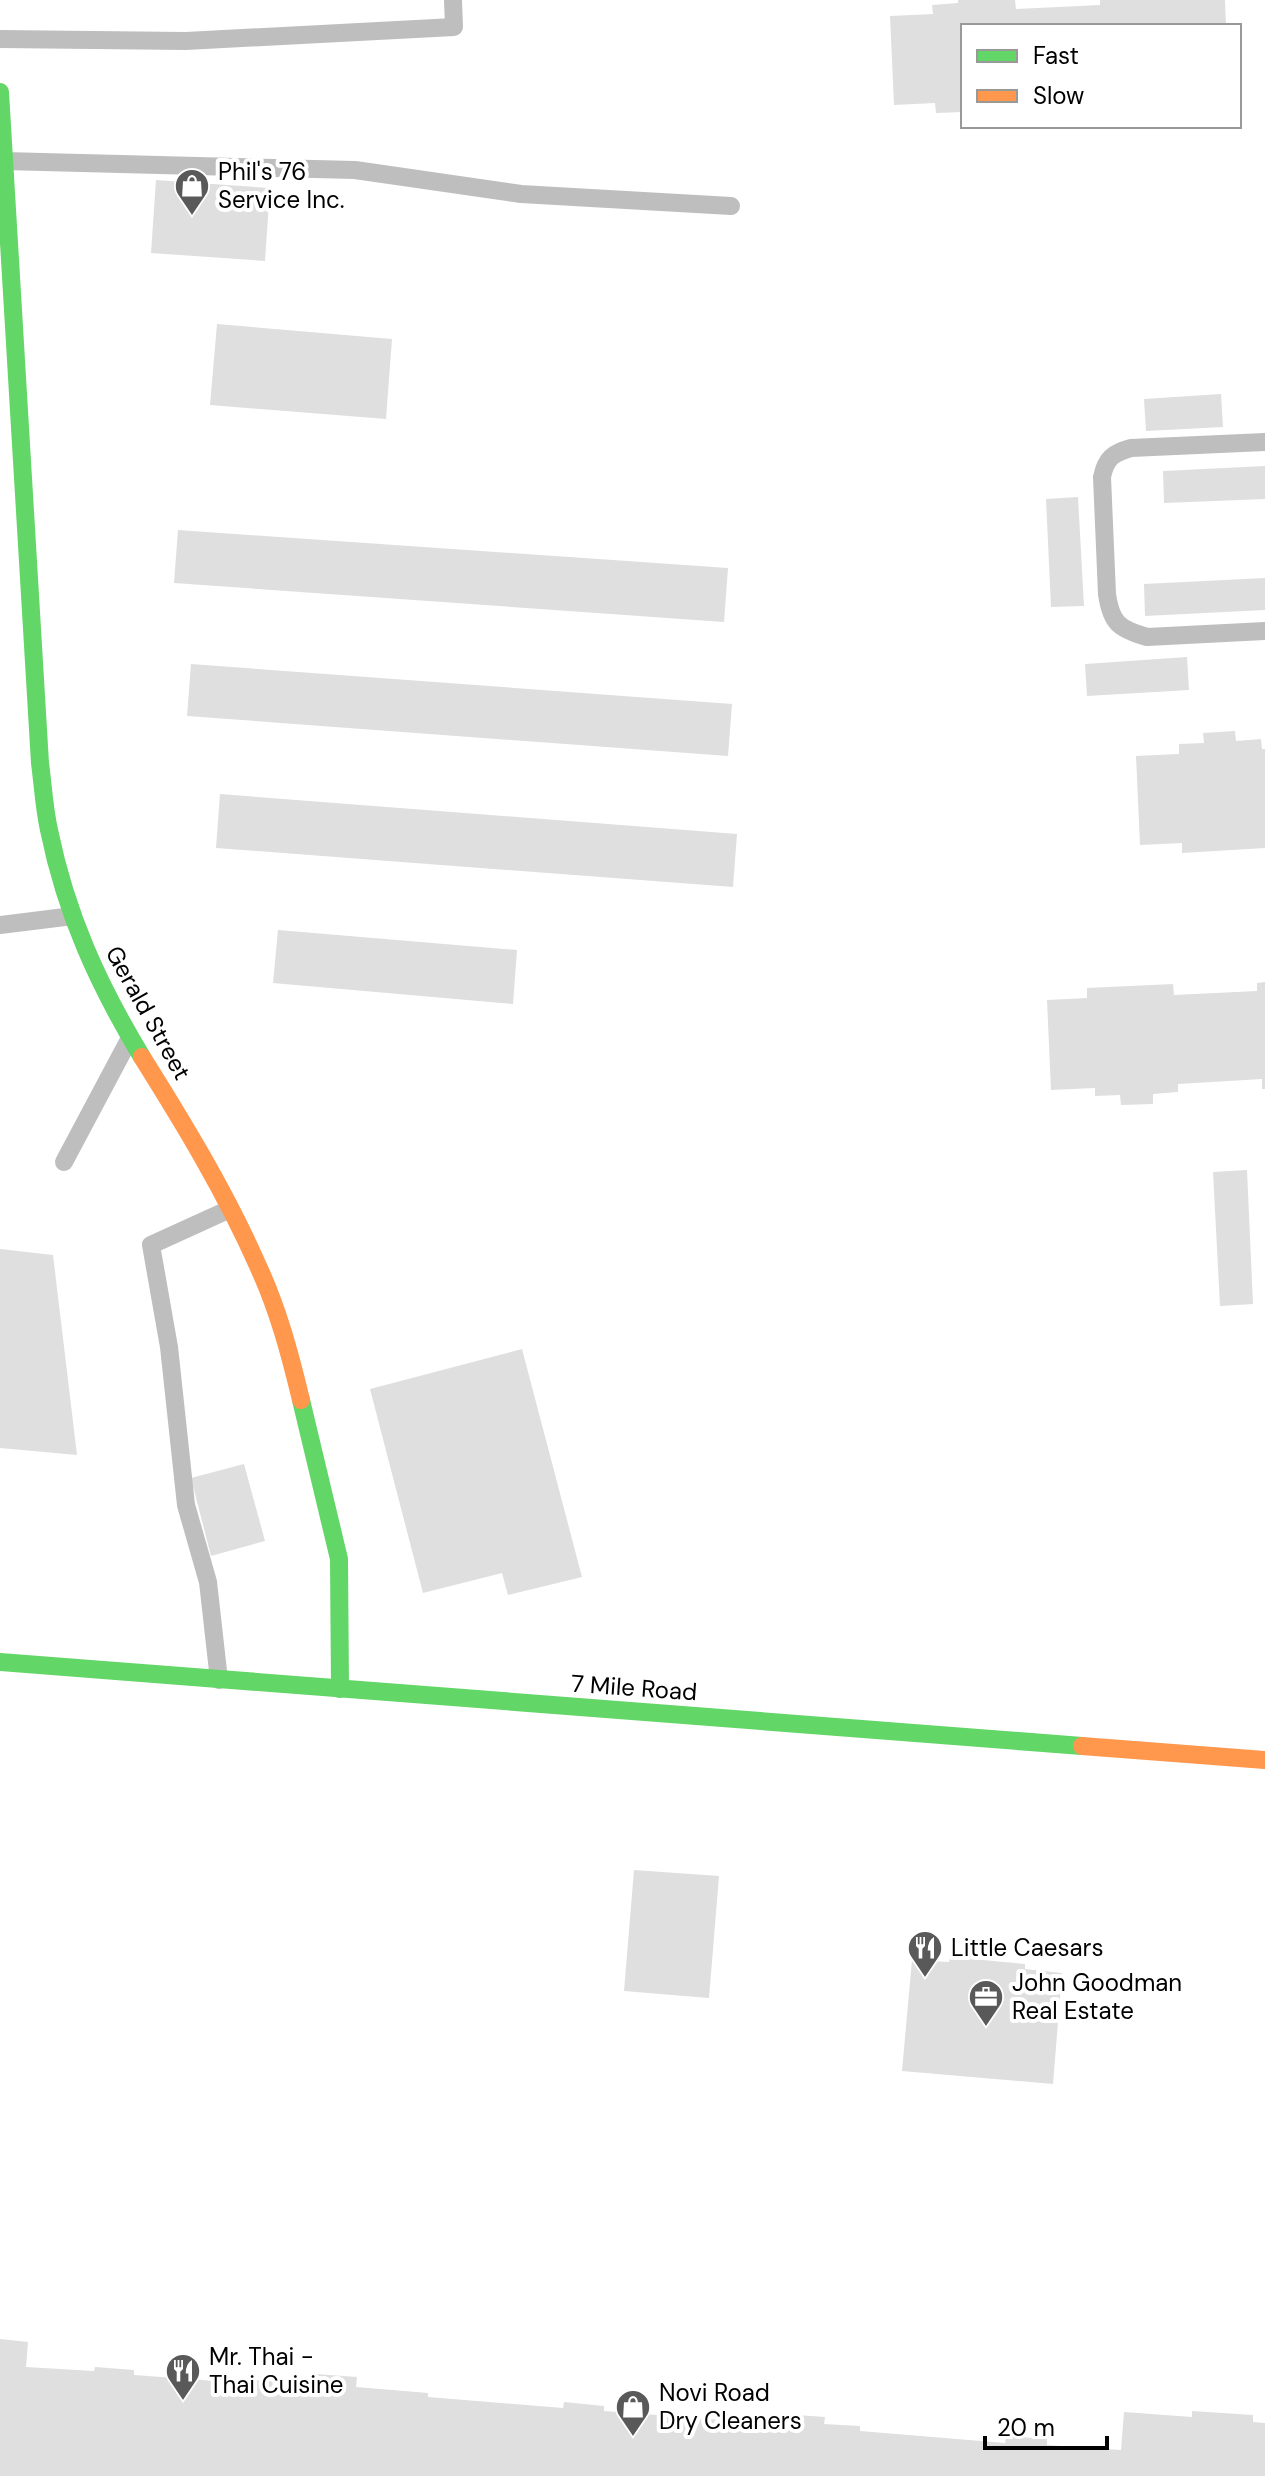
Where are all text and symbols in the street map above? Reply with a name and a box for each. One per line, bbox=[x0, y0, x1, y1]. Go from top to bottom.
legend bbox=[961, 24, 1241, 128]
text: Fast bbox=[1033, 40, 1079, 71]
text: Slow bbox=[1033, 80, 1084, 111]
place label: Phil's 76 Service Inc. bbox=[218, 156, 344, 215]
shop icon: Phil's 76 Service Inc. bbox=[173, 167, 211, 217]
street label: Gerald Street bbox=[99, 940, 198, 1085]
street label: 7 Mile Road bbox=[570, 1668, 698, 1707]
restaurant icon: Little Caesars bbox=[906, 1929, 944, 1979]
place label: Little Caesars bbox=[951, 1932, 1104, 1963]
place label: John Goodman Real Estate bbox=[1012, 1967, 1182, 2026]
office icon: John Goodman Real Estate bbox=[967, 1978, 1005, 2028]
place label: Mr. Thai - Thai Cuisine bbox=[209, 2341, 343, 2400]
restaurant icon: Mr. Thai - Thai Cuisine bbox=[164, 2352, 202, 2402]
place label: Novi Road Dry Cleaners bbox=[659, 2377, 802, 2436]
shop icon: Novi Road Dry Cleaners bbox=[614, 2388, 652, 2438]
scale bar bbox=[985, 2400, 1107, 2450]
text: 20 m bbox=[997, 2412, 1055, 2443]

